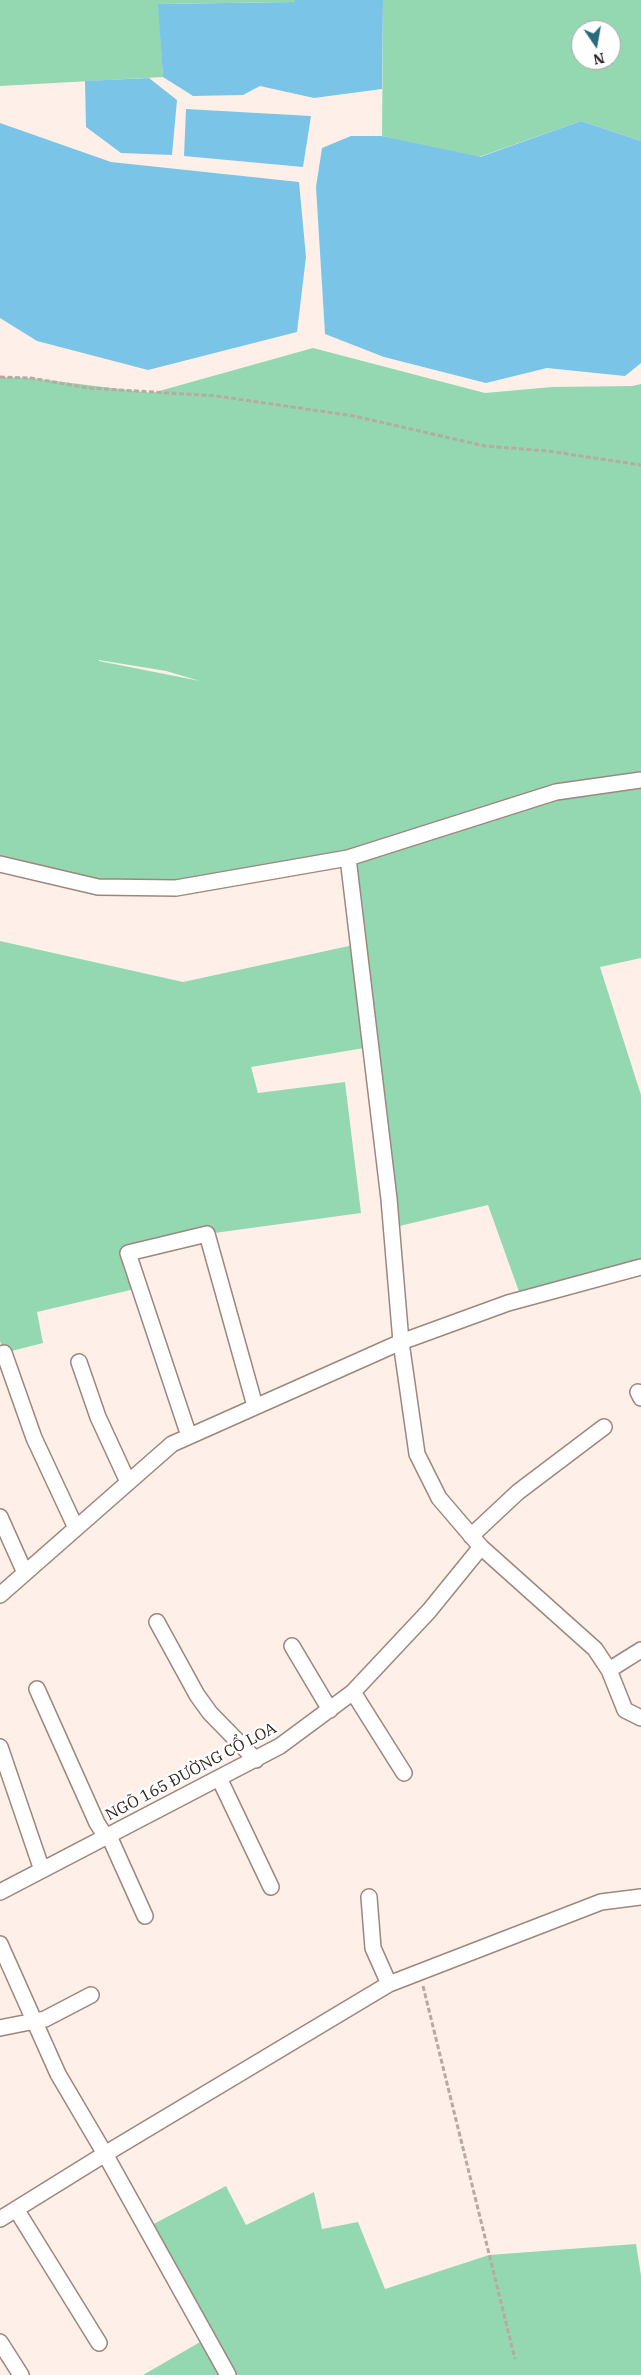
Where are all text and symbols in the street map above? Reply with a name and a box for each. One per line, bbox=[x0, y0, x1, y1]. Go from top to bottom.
north arrow bbox=[571, 20, 621, 70]
text: N bbox=[592, 49, 606, 69]
street label: NGÕ 165 ĐƯỜNG CỔ LOA bbox=[102, 1719, 280, 1825]

